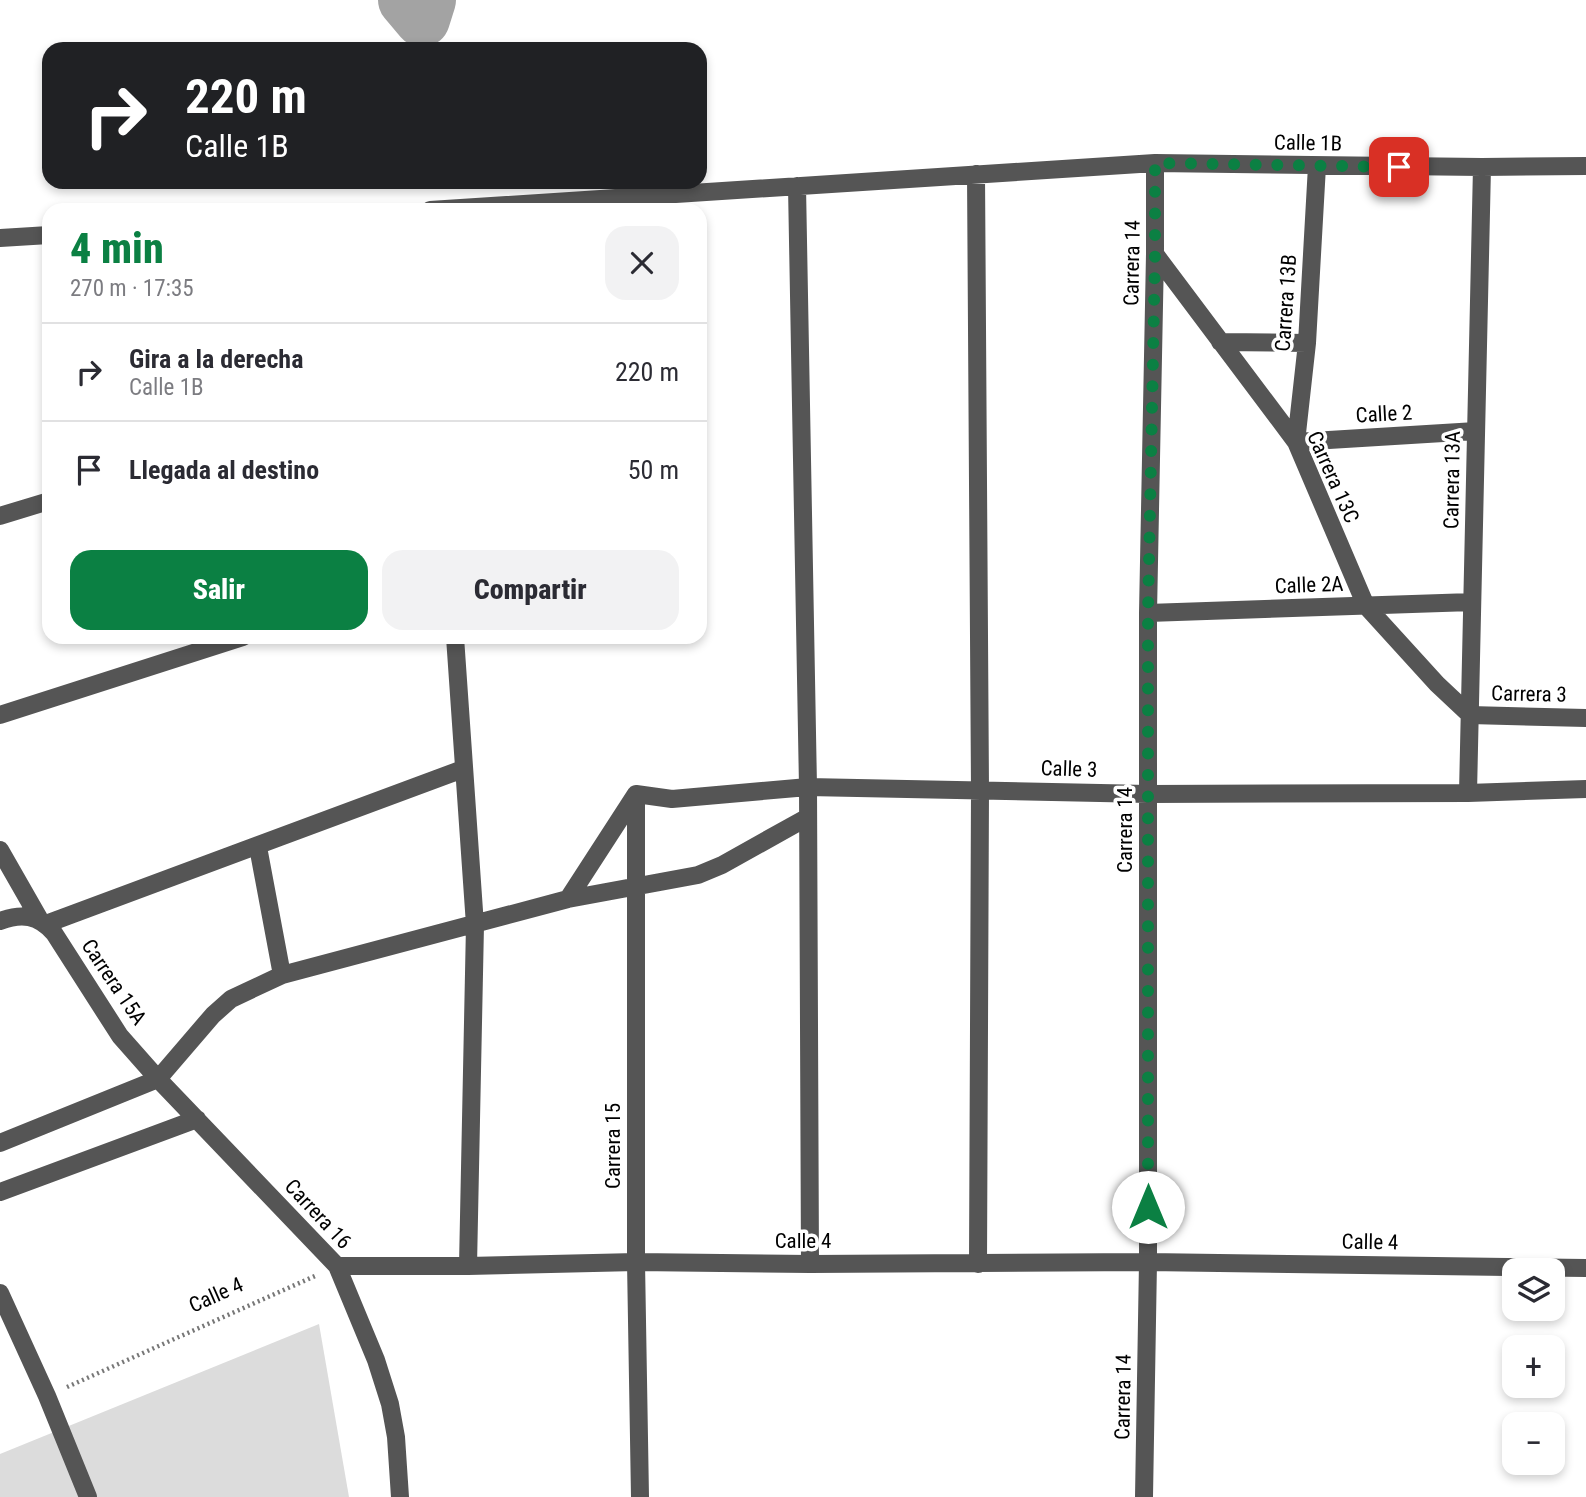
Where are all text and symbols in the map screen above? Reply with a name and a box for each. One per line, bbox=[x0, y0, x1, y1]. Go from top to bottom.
text: 220 m bbox=[185, 68, 307, 125]
icon: right bbox=[70, 70, 161, 161]
text: Calle 1B bbox=[185, 127, 289, 165]
street label: Calle 1B bbox=[1274, 130, 1342, 156]
pin bbox=[1369, 137, 1429, 197]
icon: arrive bbox=[1380, 148, 1418, 186]
street label: Carrera 14 bbox=[1119, 220, 1145, 306]
text: 4 min bbox=[70, 224, 164, 273]
button: close bbox=[605, 226, 679, 300]
street label: Carrera 13B bbox=[1271, 254, 1301, 352]
text: 270 m · 17:35 bbox=[70, 275, 194, 302]
text: Gira a la derecha bbox=[129, 344, 303, 374]
icon: right bbox=[70, 353, 108, 391]
text: 220 m bbox=[615, 357, 679, 387]
text: Calle 1B bbox=[129, 374, 204, 401]
street label: Calle 2 bbox=[1355, 401, 1413, 427]
street label: Carrera 13C bbox=[1302, 427, 1364, 527]
street label: Carrera 13A bbox=[1439, 431, 1465, 529]
icon: arrive bbox=[70, 451, 108, 489]
text: Llegada al destino bbox=[129, 455, 319, 485]
text: 50 m bbox=[628, 455, 679, 485]
button: Salir bbox=[70, 550, 368, 630]
button: Compartir bbox=[382, 550, 679, 630]
street label: Calle 2A bbox=[1274, 572, 1344, 598]
street label: Carrera 3 bbox=[1491, 681, 1567, 707]
street label: Calle 3 bbox=[1040, 756, 1098, 782]
street label: Carrera 14 bbox=[1113, 787, 1137, 873]
street label: Carrera 15A bbox=[77, 935, 151, 1029]
street label: Carrera 15 bbox=[601, 1103, 625, 1189]
position arrow bbox=[1111, 1170, 1185, 1244]
street label: Carrera 16 bbox=[280, 1174, 356, 1254]
street label: Calle 4 bbox=[775, 1229, 831, 1253]
street label: Calle 4 bbox=[1341, 1230, 1399, 1254]
map controls bbox=[1502, 1258, 1565, 1475]
button: layers bbox=[1502, 1258, 1565, 1321]
street label: Calle 4 bbox=[185, 1273, 247, 1317]
button: + bbox=[1502, 1335, 1565, 1398]
street label: Carrera 14 bbox=[1110, 1354, 1136, 1440]
button: − bbox=[1502, 1412, 1565, 1475]

